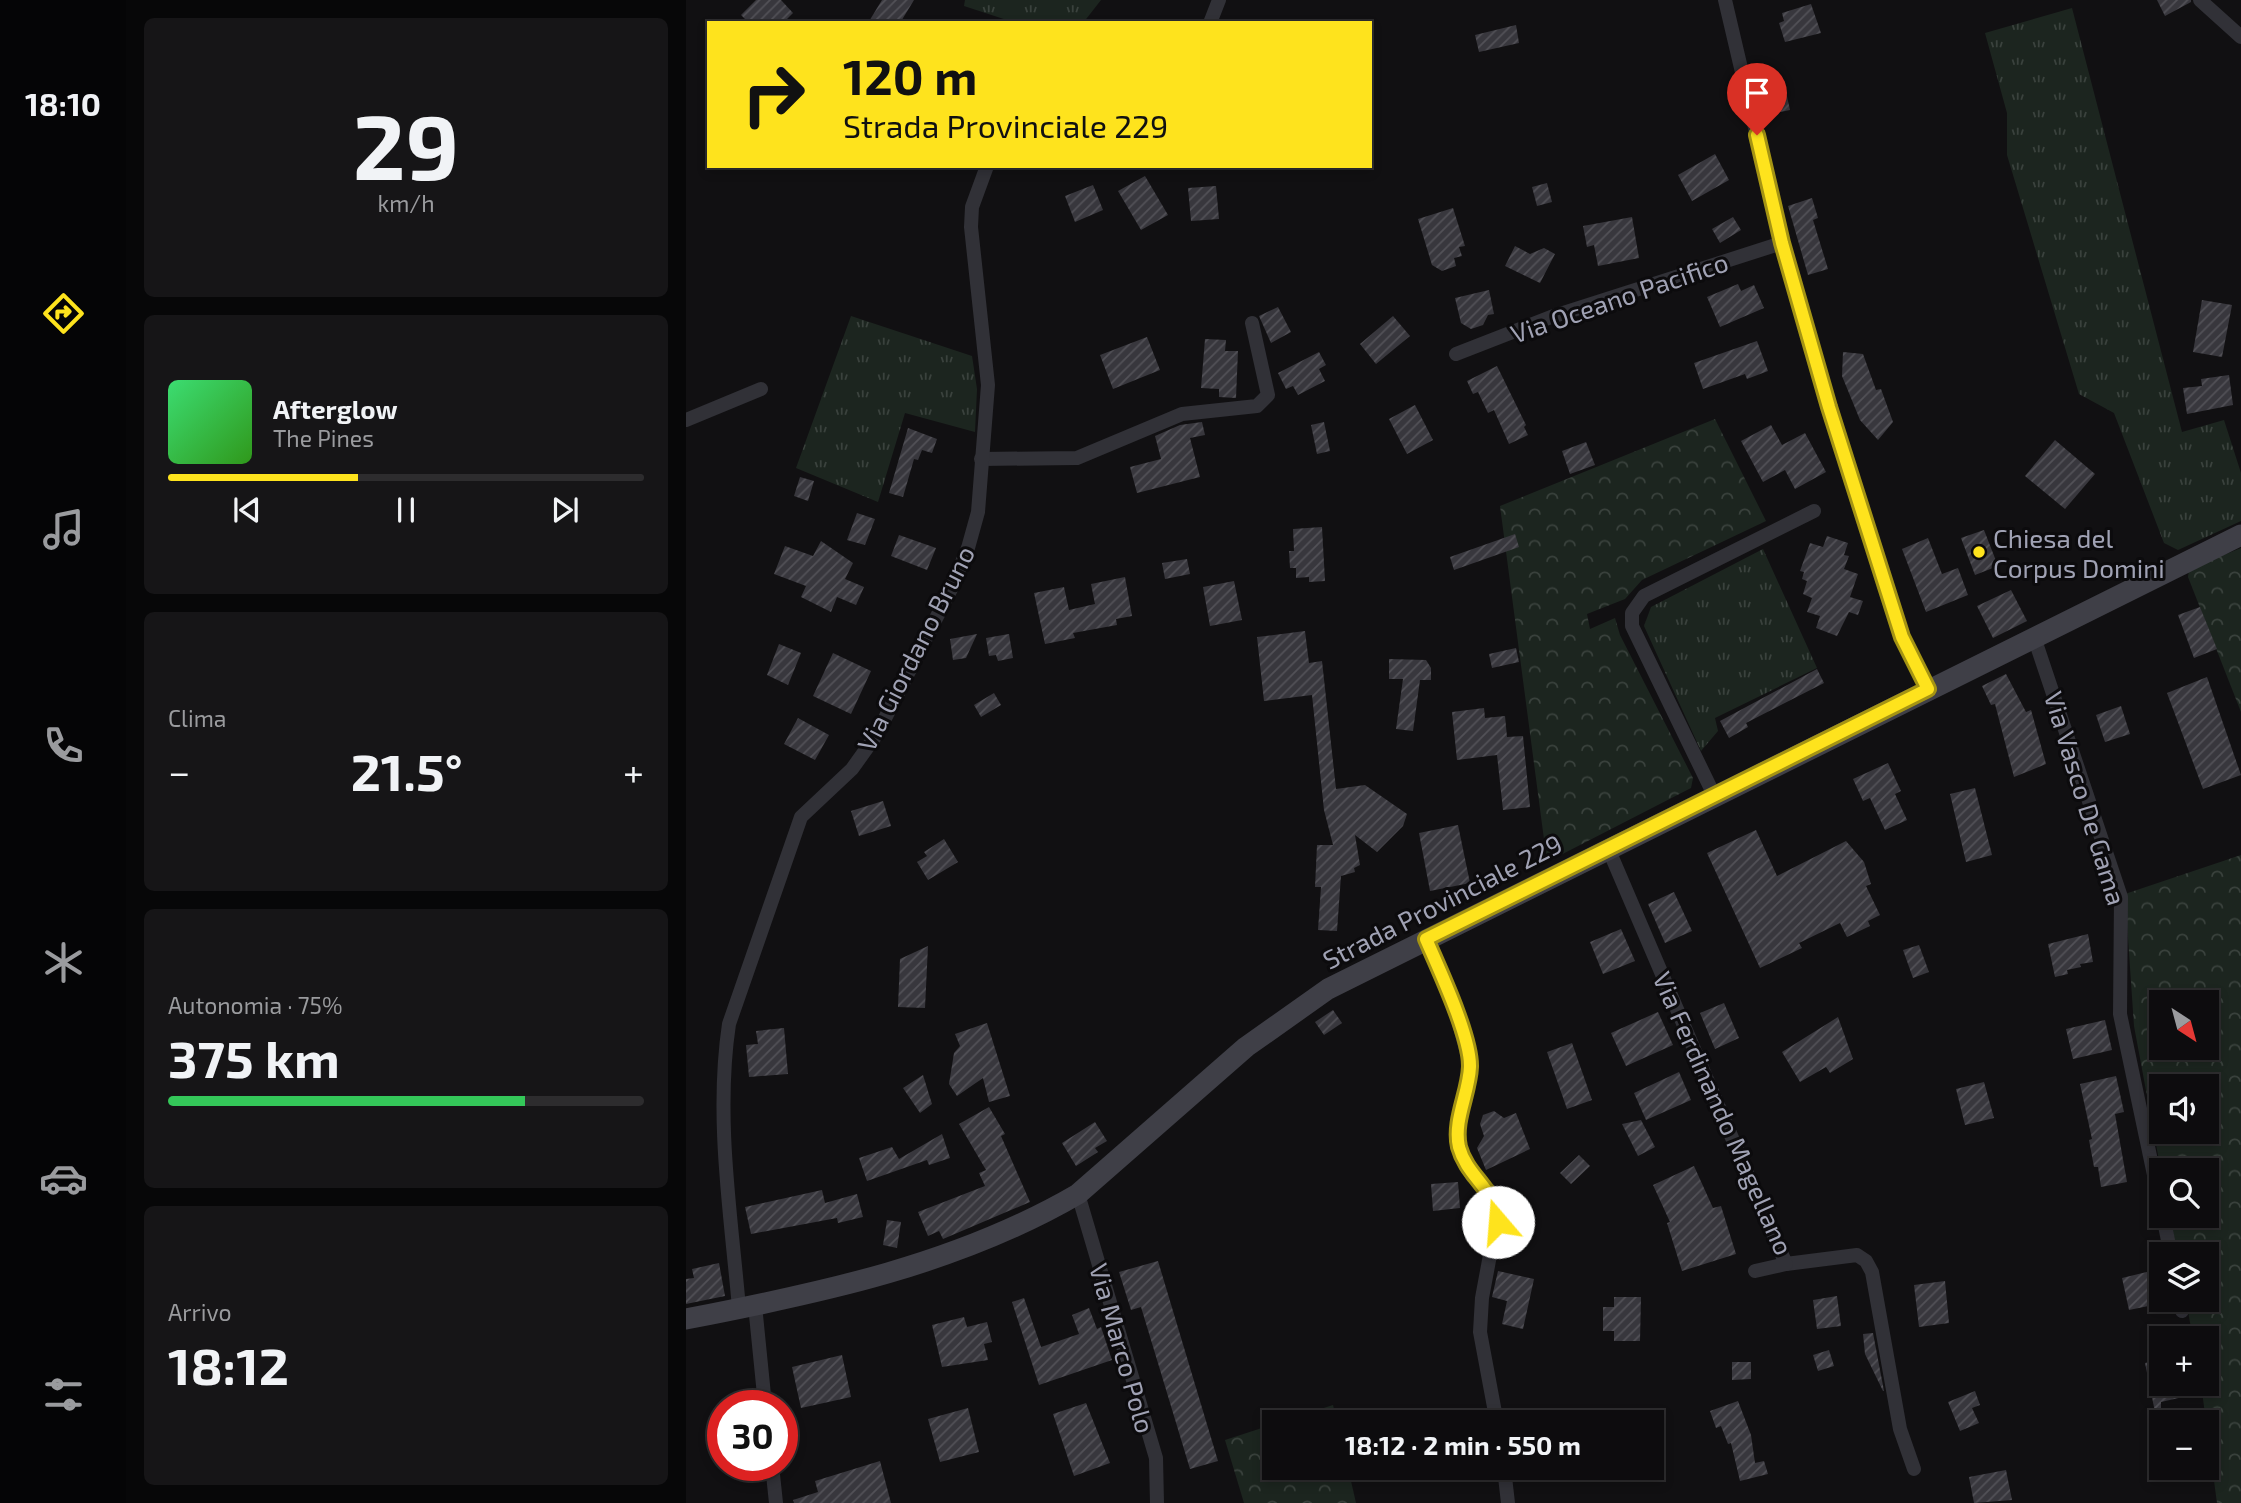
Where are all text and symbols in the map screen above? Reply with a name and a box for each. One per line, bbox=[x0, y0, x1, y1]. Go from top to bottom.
text: 120 m bbox=[843, 46, 977, 105]
icon: right bbox=[728, 49, 819, 140]
pin bbox=[1727, 63, 1787, 135]
icon: arrive bbox=[1738, 74, 1776, 112]
text: 18:10 bbox=[25, 84, 101, 122]
text: 29 bbox=[353, 89, 459, 198]
text: Strada Provinciale 229 bbox=[843, 106, 1168, 144]
text: km/h bbox=[377, 189, 435, 217]
street label: Via Oceano Pacifico bbox=[1506, 245, 1732, 349]
icon: directions bbox=[39, 289, 88, 338]
text: Afterglow bbox=[273, 393, 398, 424]
text: The Pines bbox=[273, 424, 374, 452]
icon: previous bbox=[228, 491, 266, 529]
icon: pause bbox=[387, 491, 425, 529]
icon: next bbox=[546, 491, 584, 529]
icon: music bbox=[39, 505, 88, 554]
place label: Chiesa del Corpus Domini bbox=[1993, 522, 2165, 583]
street label: Via Giordano Bruno bbox=[850, 540, 980, 756]
marker: Chiesa del Corpus Domini bbox=[1971, 544, 1987, 560]
street label: Via Vasco De Gama bbox=[2039, 687, 2133, 909]
text: Clima bbox=[168, 704, 226, 732]
icon: phone bbox=[39, 721, 88, 770]
text: 21.5° bbox=[351, 739, 463, 801]
text: − bbox=[168, 748, 190, 794]
text: + bbox=[623, 748, 644, 794]
street label: Strada Provinciale 229 bbox=[1317, 827, 1567, 975]
icon: climate bbox=[39, 938, 88, 987]
street label: Via Ferdinando Magellano bbox=[1648, 967, 1800, 1259]
north arrow bbox=[2149, 990, 2219, 1060]
map controls bbox=[2149, 990, 2219, 1480]
text: Autonomia · 75% bbox=[168, 991, 343, 1019]
text: 375 km bbox=[168, 1026, 340, 1088]
button: sound bbox=[2149, 1074, 2219, 1144]
icon: car bbox=[39, 1154, 88, 1203]
button: search bbox=[2149, 1158, 2219, 1228]
position arrow bbox=[1461, 1185, 1535, 1259]
button: layers bbox=[2149, 1242, 2219, 1312]
street label: Via Marco Polo bbox=[1084, 1260, 1162, 1436]
text: Arrivo bbox=[168, 1298, 232, 1326]
button: + bbox=[2149, 1326, 2219, 1396]
text: 18:12 bbox=[168, 1333, 289, 1395]
icon: filters bbox=[39, 1370, 88, 1419]
speed limit sign: 30 bbox=[707, 1390, 798, 1481]
button: − bbox=[2149, 1410, 2219, 1480]
text: 18:12 · 2 min · 550 m bbox=[1345, 1429, 1581, 1460]

